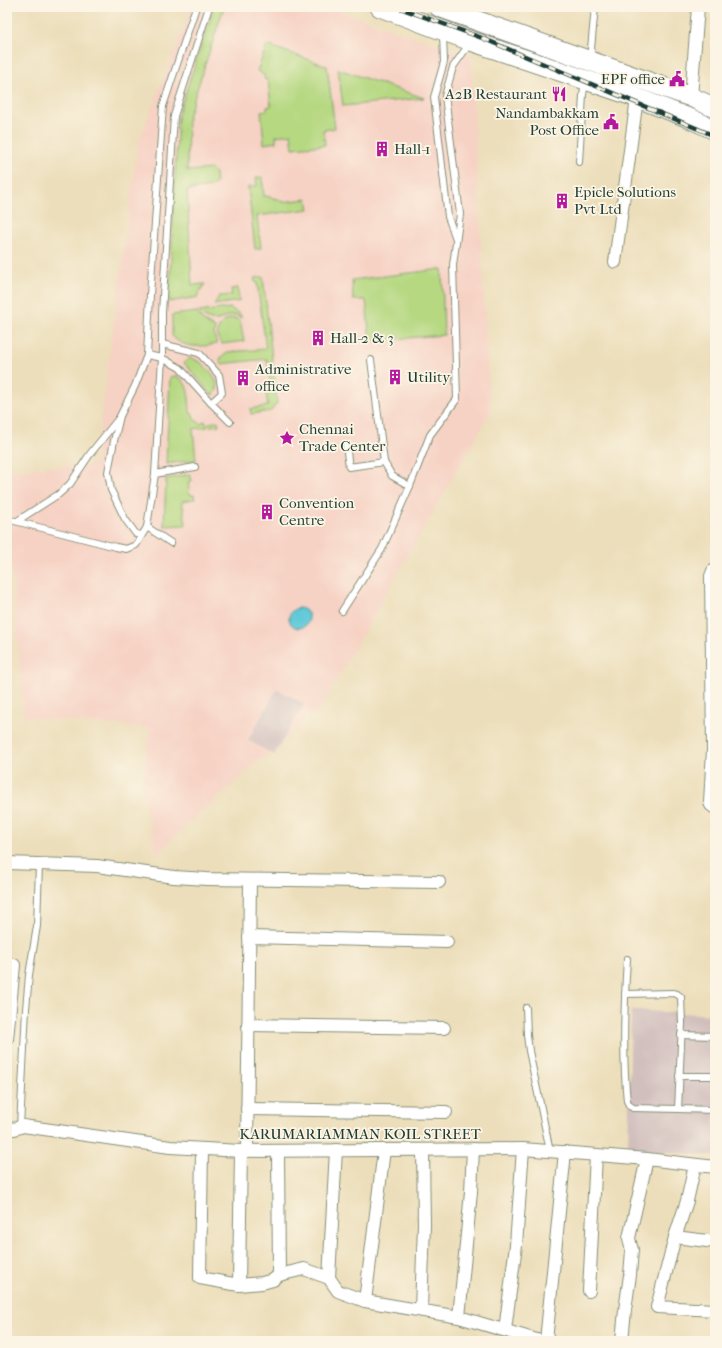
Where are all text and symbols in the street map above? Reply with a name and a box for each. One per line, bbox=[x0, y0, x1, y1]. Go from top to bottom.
place label: EPF office bbox=[601, 70, 666, 88]
public building icon: EPF office bbox=[668, 70, 686, 88]
place label: A2B Restaurant bbox=[444, 85, 548, 103]
restaurant icon: A2B Restaurant bbox=[550, 85, 568, 103]
place label: Nandambakkam Post Office bbox=[495, 104, 600, 139]
public building icon: Nandambakkam Post Office bbox=[602, 113, 620, 131]
building icon: Hall-1 bbox=[373, 140, 391, 158]
place label: Hall-1 bbox=[394, 140, 430, 158]
place label: Epicle Solutions Pvt Ltd bbox=[574, 183, 676, 218]
building icon: Epicle Solutions Pvt Ltd bbox=[553, 192, 571, 210]
building icon: Hall-2 & 3 bbox=[309, 329, 327, 347]
place label: Hall-2 & 3 bbox=[330, 329, 394, 347]
place label: Administrative office bbox=[254, 360, 352, 395]
building icon: Utility bbox=[386, 368, 404, 386]
place label: Utility bbox=[407, 368, 451, 386]
building icon: Administrative office bbox=[234, 369, 252, 387]
place label: Chennai Trade Center bbox=[299, 420, 386, 455]
place icon: Chennai Trade Center bbox=[278, 429, 296, 447]
place label: Convention Centre bbox=[279, 494, 354, 529]
building icon: Convention Centre bbox=[258, 503, 276, 521]
street label: KARUMARIAMMAN KOIL STREET bbox=[239, 1125, 482, 1143]

